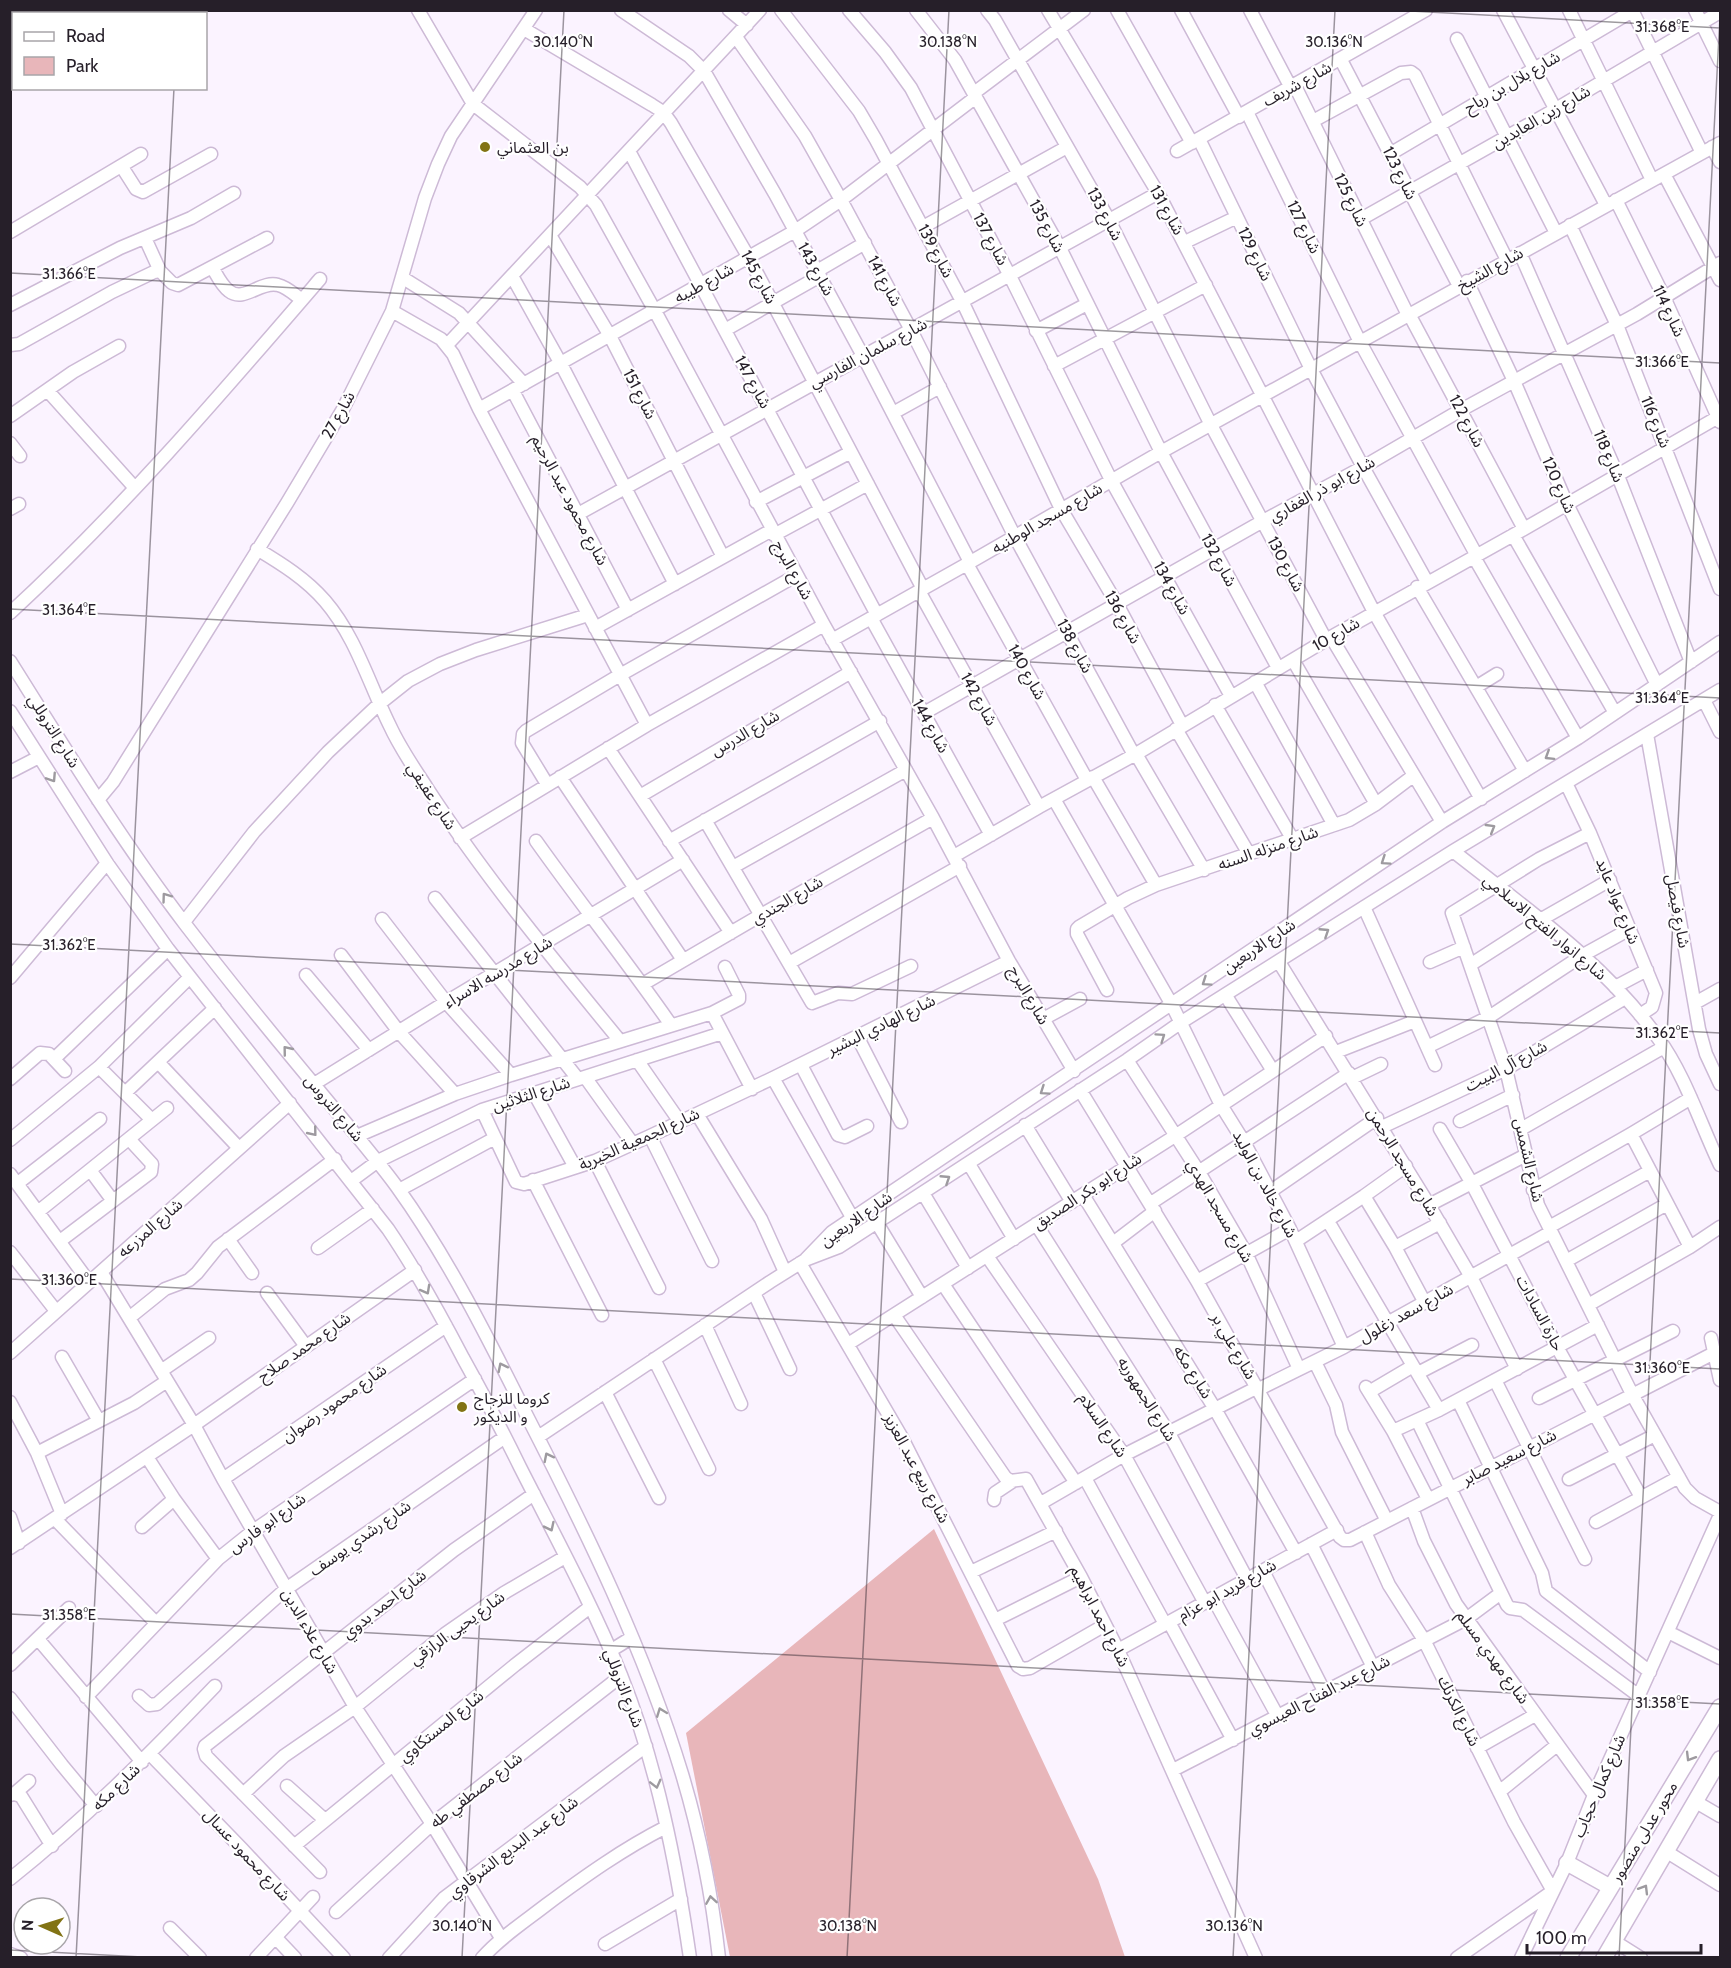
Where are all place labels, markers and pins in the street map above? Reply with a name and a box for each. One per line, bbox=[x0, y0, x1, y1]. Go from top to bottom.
place label: بن العثماني bbox=[497, 138, 569, 159]
marker: بن العثماني bbox=[478, 140, 492, 154]
place label: كروما للزجاج و الديكور bbox=[473, 1389, 550, 1426]
marker: كروما للزجاج و الديكور bbox=[455, 1400, 469, 1414]

